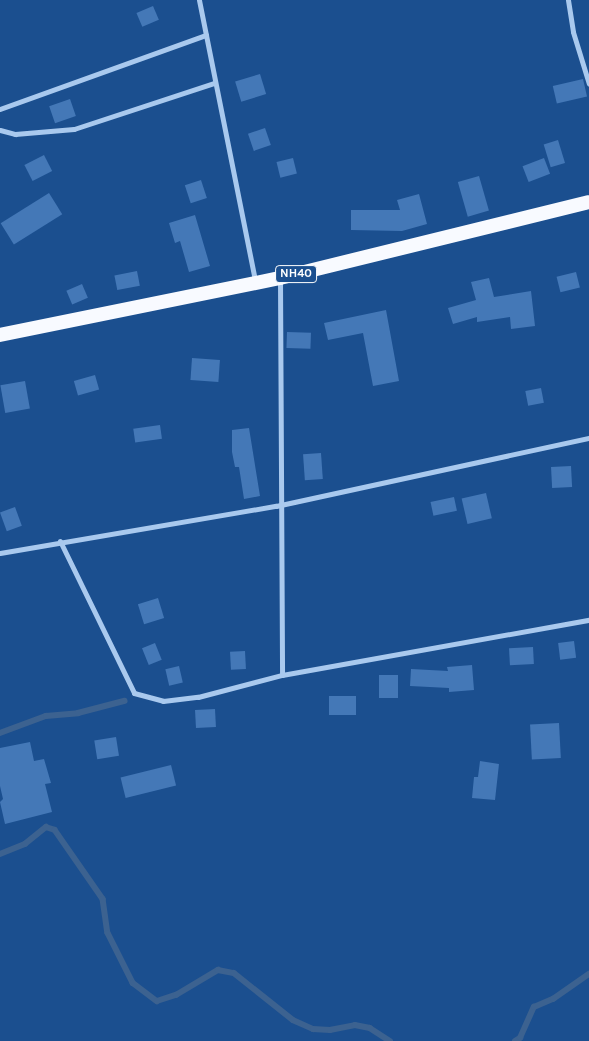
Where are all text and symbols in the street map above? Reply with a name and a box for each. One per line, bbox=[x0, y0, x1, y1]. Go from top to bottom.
road number: NH40 bbox=[275, 264, 317, 284]

